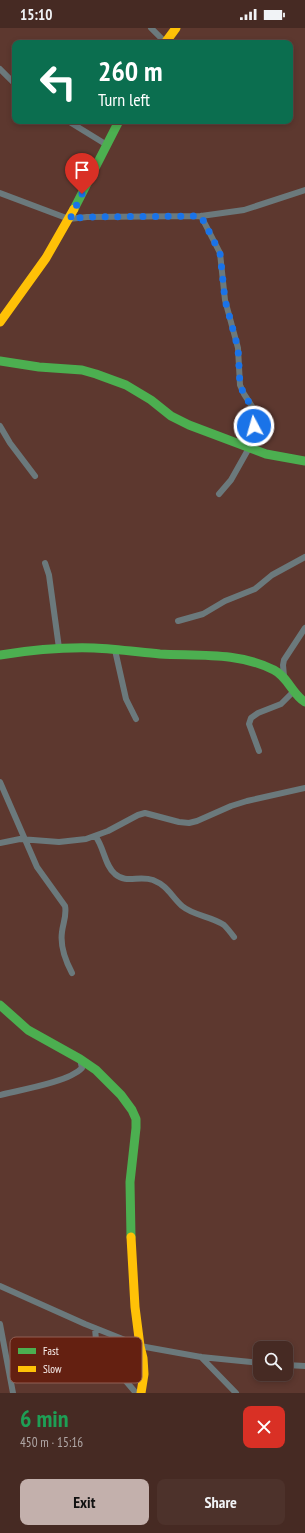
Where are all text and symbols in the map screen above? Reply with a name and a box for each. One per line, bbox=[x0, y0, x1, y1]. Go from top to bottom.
text: 15:10 bbox=[20, 5, 52, 24]
text: 260 m bbox=[98, 52, 162, 89]
icon: left bbox=[32, 56, 84, 108]
text: Turn left bbox=[98, 88, 150, 111]
pin bbox=[65, 153, 99, 194]
icon: arrive bbox=[71, 159, 93, 181]
position arrow bbox=[233, 405, 275, 447]
legend bbox=[10, 1337, 142, 1383]
map controls bbox=[253, 1341, 293, 1381]
button: search bbox=[253, 1341, 293, 1381]
text: Fast bbox=[43, 1344, 59, 1358]
text: Slow bbox=[43, 1362, 62, 1376]
text: 6 min bbox=[20, 1403, 68, 1434]
button: close bbox=[243, 1406, 285, 1448]
text: 450 m · 15:16 bbox=[20, 1434, 83, 1451]
button: Exit bbox=[20, 1479, 149, 1525]
button: Share bbox=[157, 1479, 285, 1525]

